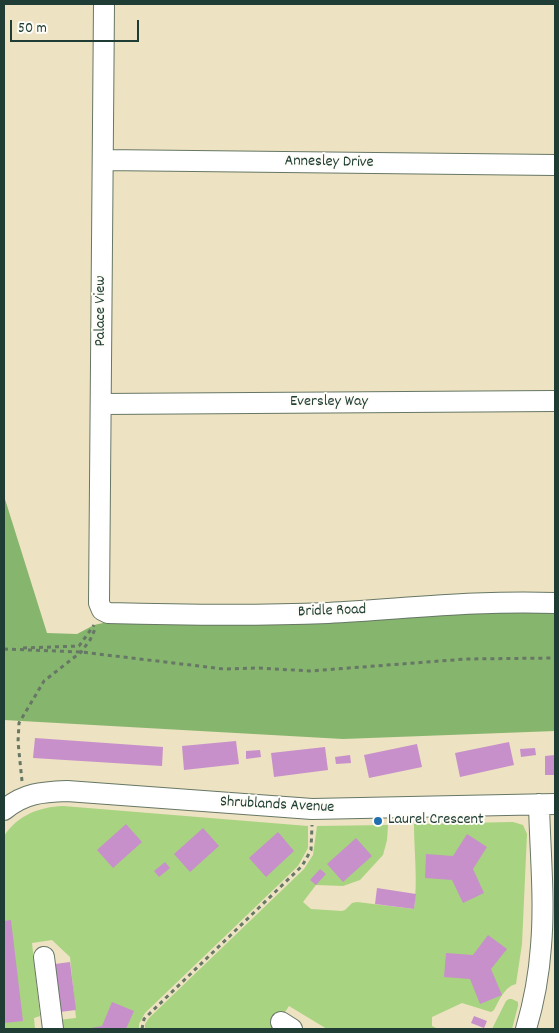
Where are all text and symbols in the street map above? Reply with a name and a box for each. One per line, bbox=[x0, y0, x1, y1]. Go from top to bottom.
scale bar bbox=[12, 10, 141, 42]
text: 50 m bbox=[18, 18, 47, 40]
street label: Annesley Drive bbox=[284, 153, 374, 173]
street label: Palace View bbox=[92, 275, 112, 347]
street label: Eversley Way bbox=[290, 393, 368, 413]
street label: Bridle Road bbox=[297, 601, 367, 623]
street label: Shrublands Avenue bbox=[219, 793, 335, 819]
place label: Laurel Crescent bbox=[388, 811, 484, 831]
marker: Laurel Crescent bbox=[372, 815, 384, 827]

